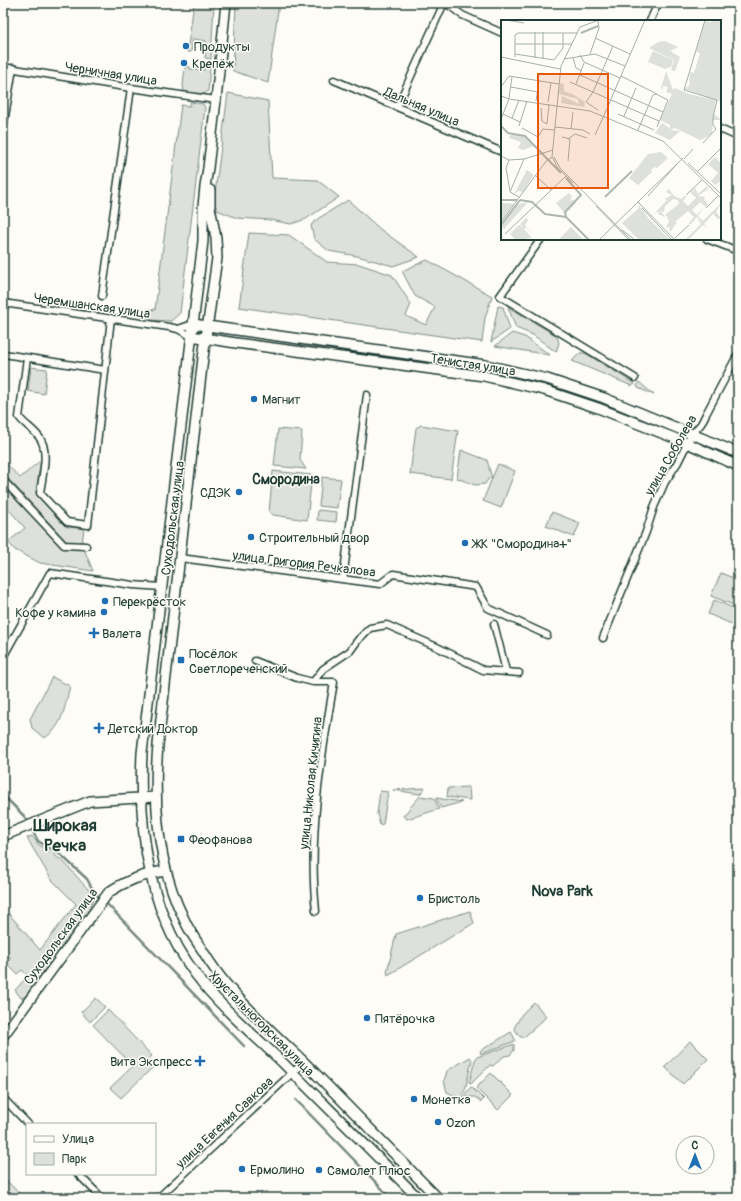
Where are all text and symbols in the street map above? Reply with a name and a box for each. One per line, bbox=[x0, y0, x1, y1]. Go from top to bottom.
inset map bbox=[501, 20, 721, 240]
place label: Продукты bbox=[194, 39, 250, 55]
marker: Продукты bbox=[181, 41, 191, 51]
place label: Крепёж bbox=[192, 56, 235, 72]
marker: Крепёж bbox=[179, 58, 189, 68]
street label: Черничная улица bbox=[64, 59, 158, 89]
street label: Дальняя улица bbox=[380, 83, 462, 130]
street label: Черемшанская улица bbox=[32, 290, 151, 322]
street label: Тенистая улица bbox=[429, 350, 517, 380]
place label: Магнит bbox=[262, 392, 301, 408]
marker: Магнит bbox=[249, 394, 259, 404]
street label: улица Соболева bbox=[641, 412, 700, 499]
street label: Суходольская улица bbox=[158, 460, 188, 576]
district label: Смородина bbox=[252, 471, 320, 488]
place label: СДЭК bbox=[200, 485, 231, 501]
marker: СДЭК bbox=[234, 487, 244, 497]
place label: Строительный двор bbox=[259, 530, 369, 546]
marker: Строительный двор bbox=[246, 532, 256, 542]
place label: ЖК "Смородина+" bbox=[471, 536, 572, 552]
marker: ЖК "Смородина+" bbox=[460, 538, 470, 548]
street label: улица Григория Речкалова bbox=[230, 547, 376, 581]
place label: Перекрёсток bbox=[113, 594, 186, 610]
marker: Перекрёсток bbox=[100, 596, 110, 606]
place label: Кофе у камина bbox=[15, 605, 96, 621]
marker: Кофе у камина bbox=[99, 607, 109, 617]
place label: Валета bbox=[102, 626, 141, 642]
marker: Валета bbox=[89, 628, 99, 638]
place label: Посёлок Светлореченский bbox=[189, 646, 288, 677]
marker: Посёлок Светлореченский bbox=[176, 655, 186, 665]
street label: улица Николая Кичигина bbox=[296, 716, 326, 851]
place label: Детский Доктор bbox=[107, 721, 198, 737]
marker: Детский Доктор bbox=[93, 722, 105, 734]
district label: Широкая Речка bbox=[32, 815, 97, 856]
place label: Феофанова bbox=[189, 832, 252, 848]
marker: Феофанова bbox=[176, 834, 186, 844]
district label: Nova Park bbox=[531, 882, 593, 901]
street label: Суходольская улица bbox=[20, 885, 101, 988]
place label: Бристоль bbox=[428, 891, 480, 907]
marker: Бристоль bbox=[415, 893, 425, 903]
street label: Хрустальногорская улица bbox=[205, 968, 317, 1080]
place label: Пятёрочка bbox=[375, 1011, 435, 1027]
marker: Пятёрочка bbox=[362, 1013, 372, 1023]
place label: Вита Экспресс bbox=[110, 1054, 192, 1070]
marker: Вита Экспресс bbox=[195, 1056, 205, 1066]
street label: улица Евгения Савкова bbox=[172, 1074, 277, 1173]
place label: Монетка bbox=[422, 1092, 471, 1108]
marker: Монетка bbox=[409, 1094, 419, 1104]
place label: Ozon bbox=[446, 1115, 475, 1131]
marker: Ozon bbox=[433, 1117, 443, 1127]
legend bbox=[26, 1123, 156, 1175]
text: Улица bbox=[62, 1132, 94, 1147]
north arrow bbox=[675, 1135, 715, 1175]
text: С bbox=[692, 1139, 699, 1152]
text: Парк bbox=[62, 1152, 87, 1167]
place label: Ермолино bbox=[250, 1162, 305, 1178]
place label: Самолет Плюс bbox=[327, 1163, 411, 1179]
marker: Ермолино bbox=[237, 1164, 247, 1174]
marker: Самолет Плюс bbox=[314, 1165, 324, 1175]

